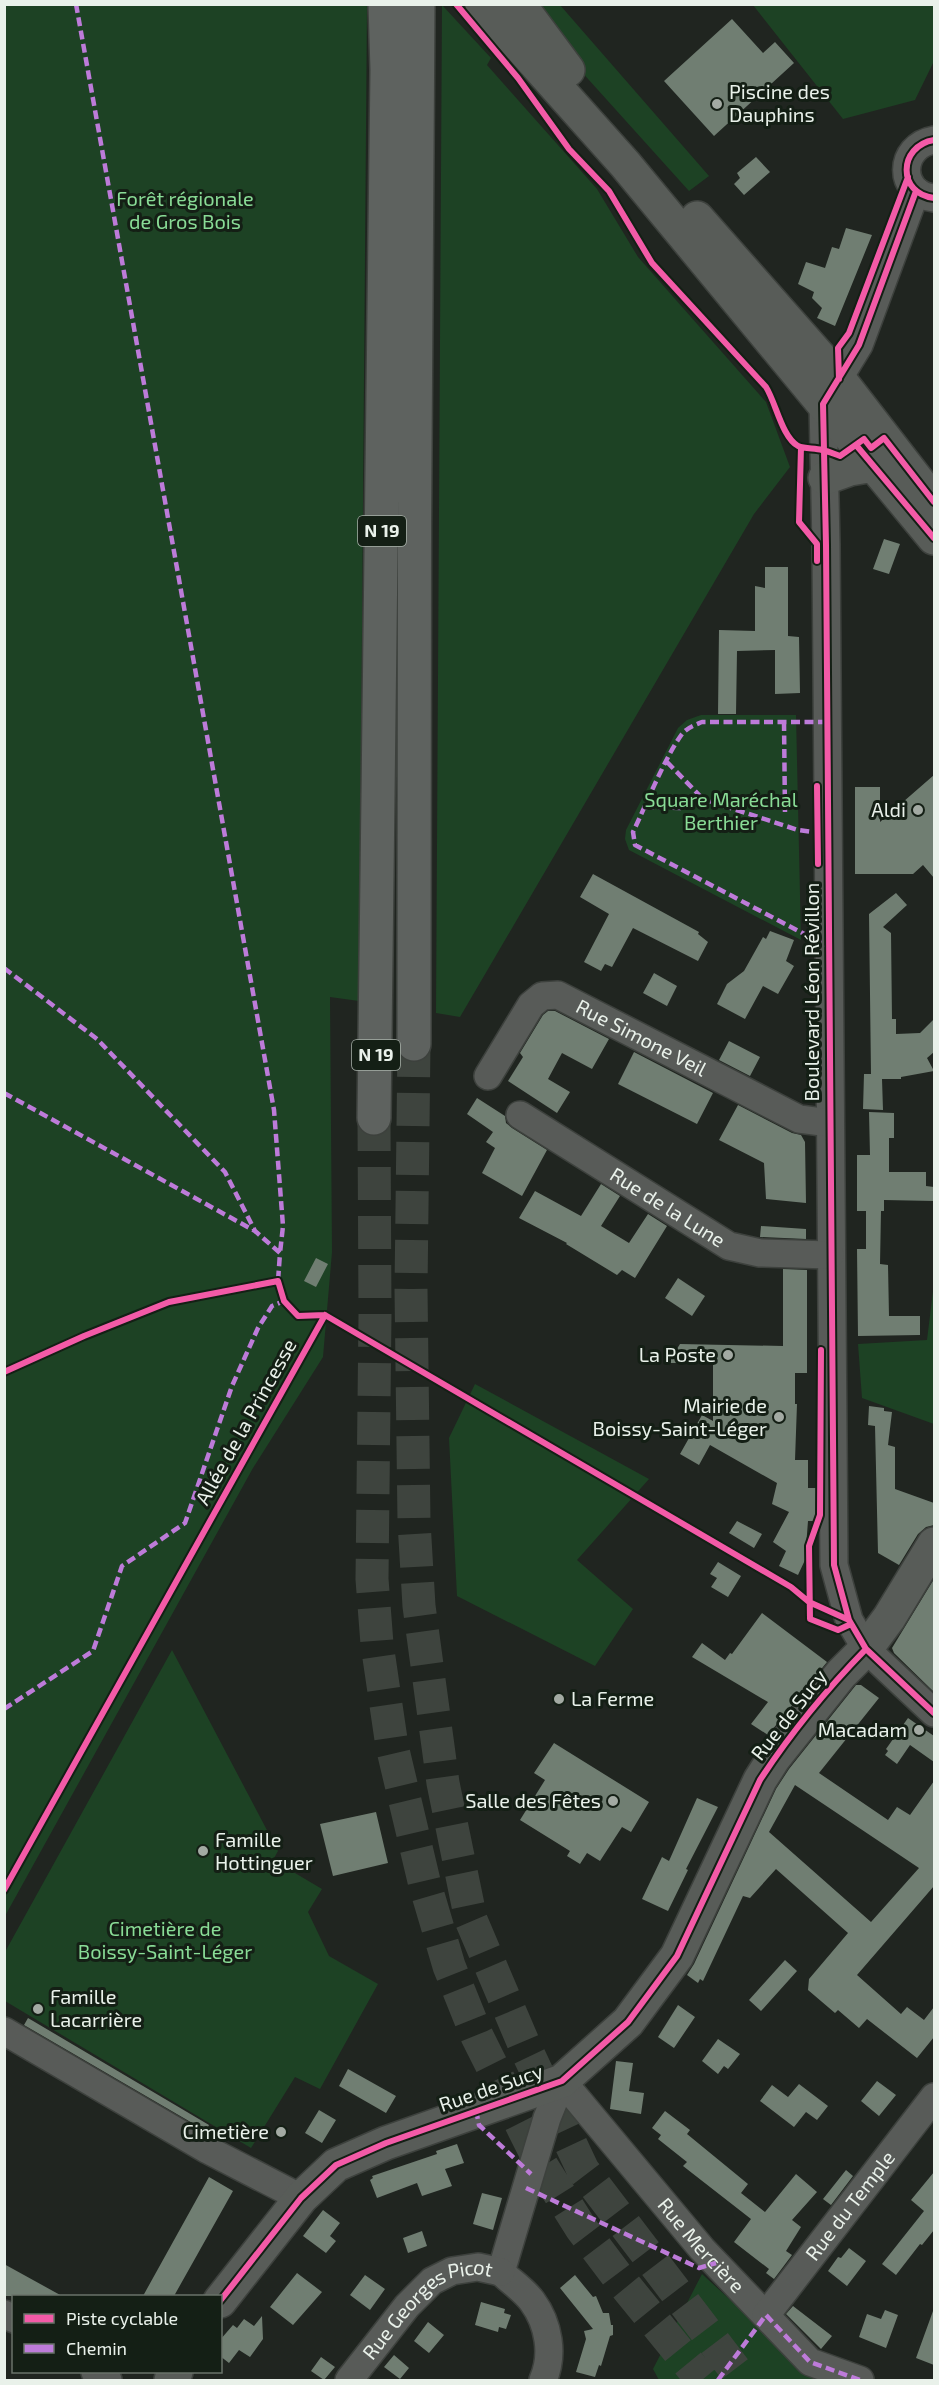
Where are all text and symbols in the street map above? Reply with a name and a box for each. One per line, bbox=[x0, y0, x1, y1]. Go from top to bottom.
place label: Piscine des Dauphins bbox=[729, 79, 830, 126]
marker: Piscine des Dauphins bbox=[710, 97, 724, 111]
park label: Forêt régionale de Gros Bois bbox=[116, 186, 254, 233]
road number: N 19 bbox=[358, 516, 406, 546]
park label: Square Maréchal Berthier bbox=[644, 787, 798, 834]
place label: Aldi bbox=[871, 797, 906, 821]
marker: Aldi bbox=[911, 803, 925, 817]
street label: Boulevard Léon Révillon bbox=[799, 883, 823, 1101]
street label: Rue Simone Veil bbox=[573, 993, 711, 1081]
road number: N 19 bbox=[352, 1040, 400, 1070]
street label: Rue de la Lune bbox=[606, 1162, 730, 1252]
street label: Allée de la Princesse bbox=[190, 1334, 301, 1509]
place label: La Poste bbox=[639, 1342, 716, 1366]
marker: La Poste bbox=[721, 1348, 735, 1362]
place label: Mairie de Boissy-Saint-Léger bbox=[593, 1393, 767, 1440]
marker: Mairie de Boissy-Saint-Léger bbox=[772, 1410, 786, 1424]
street label: Rue de Sucy bbox=[745, 1664, 831, 1765]
place label: La Ferme bbox=[571, 1686, 654, 1710]
marker: La Ferme bbox=[552, 1692, 566, 1706]
place label: Macadam bbox=[818, 1717, 907, 1741]
marker: Macadam bbox=[912, 1723, 926, 1737]
place label: Salle des Fêtes bbox=[465, 1788, 601, 1812]
marker: Salle des Fêtes bbox=[606, 1794, 620, 1808]
place label: Famille Hottinguer bbox=[215, 1827, 313, 1874]
marker: Famille Hottinguer bbox=[196, 1844, 210, 1858]
park label: Cimetière de Boissy-Saint-Léger bbox=[78, 1916, 252, 1963]
place label: Famille Lacarrière bbox=[50, 1984, 142, 2031]
marker: Famille Lacarrière bbox=[31, 2002, 45, 2016]
street label: Rue de Sucy bbox=[435, 2058, 546, 2116]
place label: Cimetière bbox=[183, 2119, 269, 2143]
marker: Cimetière bbox=[274, 2125, 288, 2139]
street label: Rue du Temple bbox=[800, 2146, 899, 2265]
street label: Rue Mercière bbox=[653, 2192, 750, 2297]
street label: Rue Georges Picot bbox=[357, 2253, 495, 2364]
legend bbox=[12, 2295, 222, 2373]
text: Piste cyclable bbox=[66, 2307, 178, 2329]
text: Chemin bbox=[66, 2337, 127, 2359]

